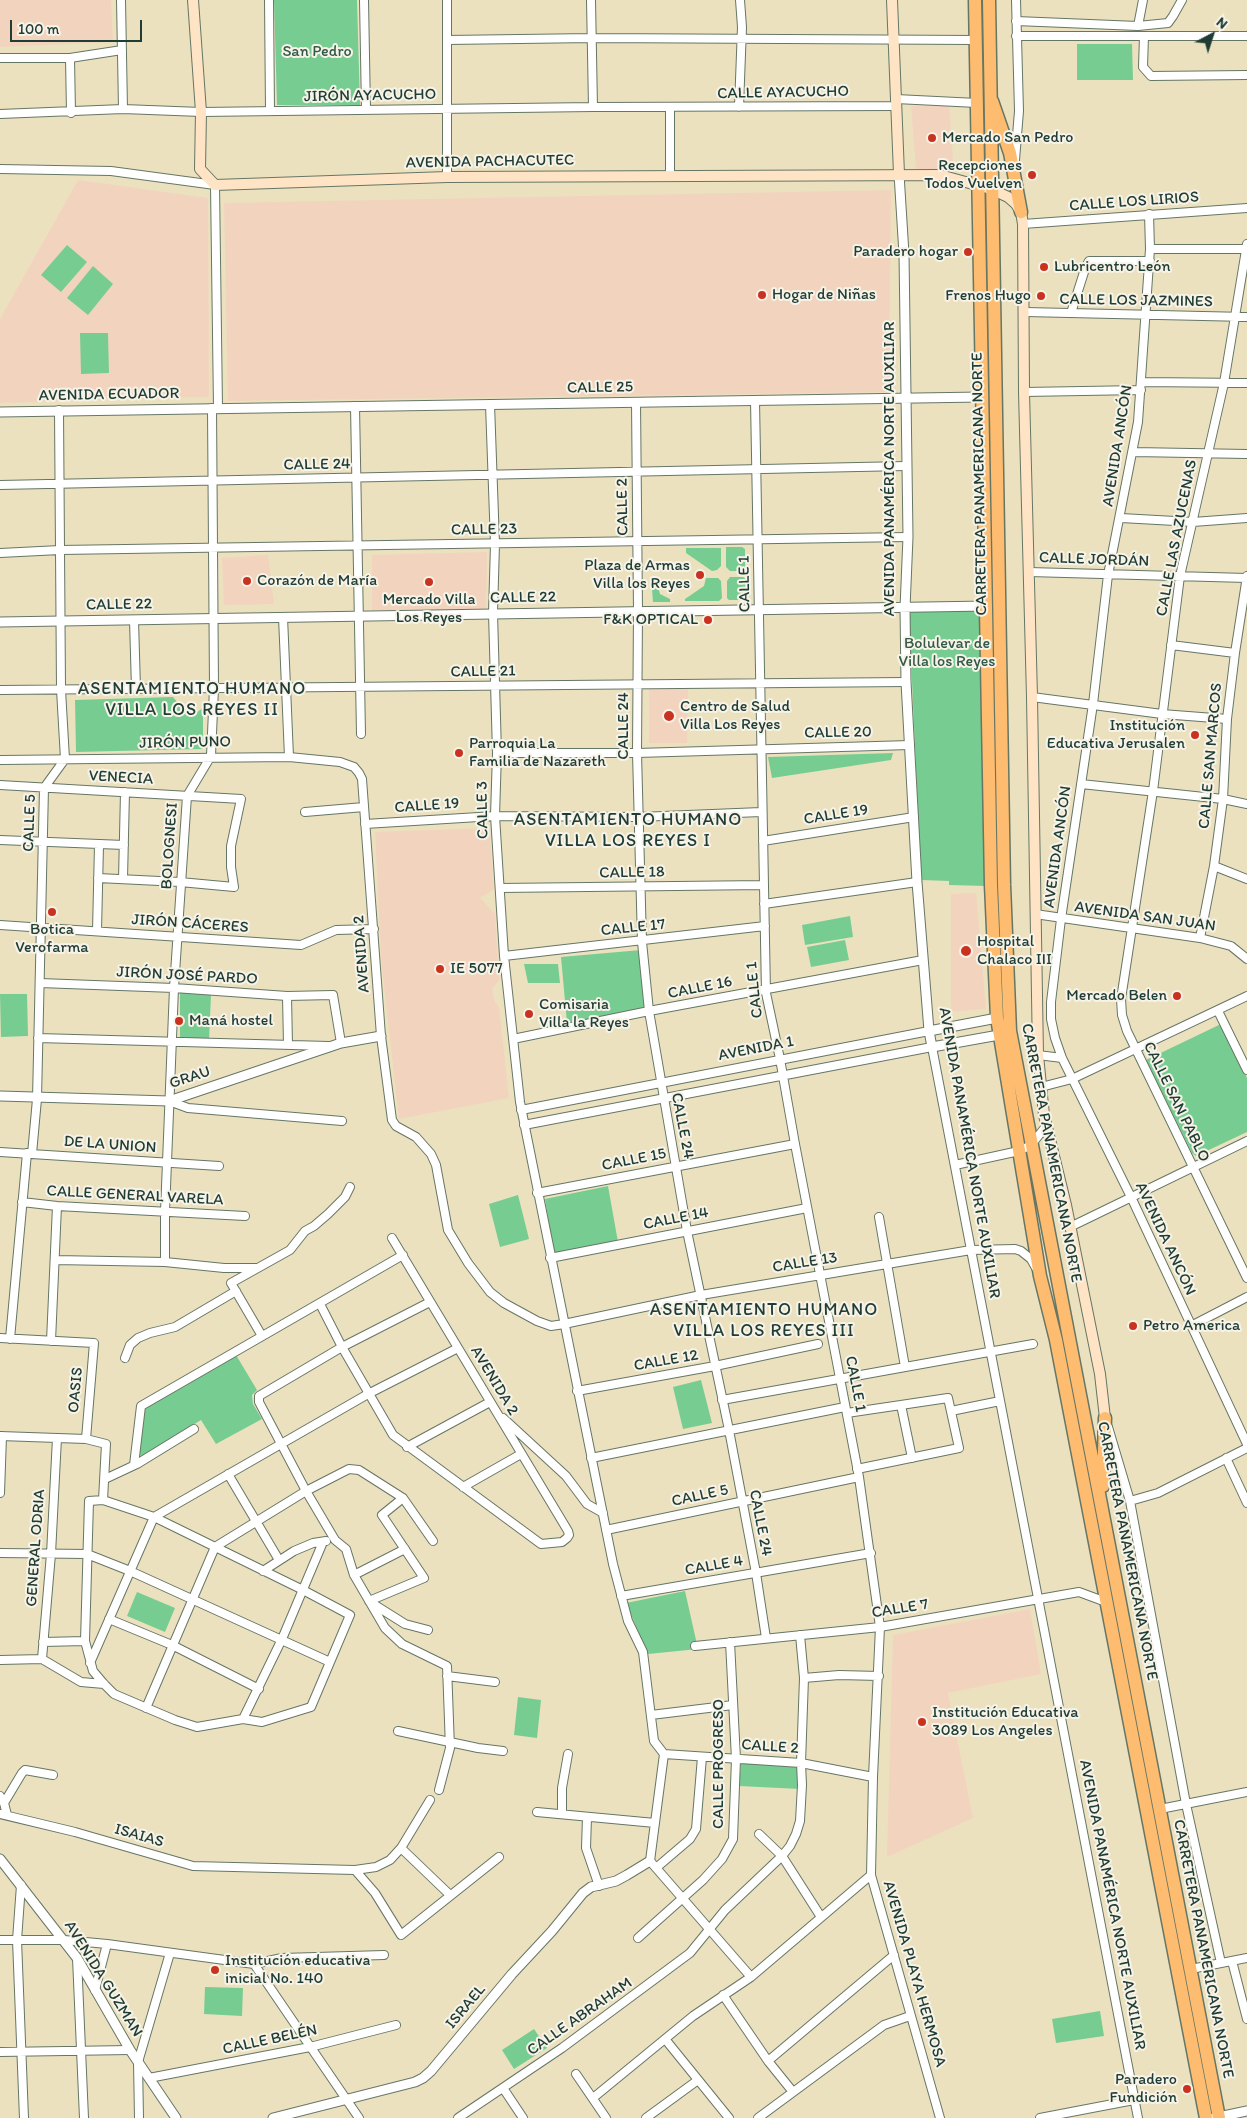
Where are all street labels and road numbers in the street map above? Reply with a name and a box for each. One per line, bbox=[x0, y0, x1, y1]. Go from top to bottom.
street label: CALLE AYACUCHO bbox=[717, 82, 849, 104]
street label: JIRÓN AYACUCHO bbox=[304, 85, 436, 107]
street label: AVENIDA PACHACUTEC bbox=[406, 151, 574, 173]
street label: CALLE LOS LIRIOS bbox=[1069, 188, 1199, 216]
street label: CALLE LOS JAZMINES bbox=[1059, 290, 1213, 312]
street label: AVENIDA PANAMÉRICA NORTE AUXILIAR bbox=[880, 321, 900, 617]
street label: CARRETERA PANAMERICANA NORTE bbox=[968, 352, 992, 616]
street label: CALLE 25 bbox=[567, 378, 633, 398]
street label: AVENIDA ECUADOR bbox=[38, 384, 180, 406]
street label: AVENIDA ANCÓN bbox=[1099, 384, 1137, 508]
street label: CALLE 24 bbox=[283, 455, 351, 475]
street label: CALLE LAS AZUCENAS bbox=[1152, 458, 1202, 618]
street label: CALLE 2 bbox=[613, 478, 633, 536]
street label: CALLE 23 bbox=[451, 520, 517, 540]
street label: CALLE JORDÁN bbox=[1039, 548, 1149, 572]
street label: CALLE 1 bbox=[735, 556, 755, 612]
street label: CALLE 22 bbox=[490, 588, 556, 608]
street label: CALLE 22 bbox=[86, 595, 152, 615]
street label: CALLE 21 bbox=[450, 662, 516, 682]
street label: CALLE SAN MARCOS bbox=[1195, 682, 1227, 830]
street label: CALLE 24 bbox=[614, 692, 634, 760]
street label: CALLE 20 bbox=[804, 723, 872, 743]
street label: JIRÓN PUNO bbox=[139, 733, 231, 753]
street label: VENECIA bbox=[88, 767, 154, 789]
street label: CALLE 3 bbox=[473, 781, 493, 839]
street label: AVENIDA ANCÓN bbox=[1040, 785, 1076, 909]
street label: CALLE 5 bbox=[19, 794, 41, 852]
street label: CALLE 19 bbox=[394, 794, 460, 818]
street label: CALLE 19 bbox=[802, 800, 870, 830]
street label: BOLOGNESI bbox=[157, 802, 183, 890]
street label: CALLE 18 bbox=[599, 863, 665, 883]
street label: AVENIDA SAN JUAN bbox=[1073, 898, 1217, 936]
street label: JIRÓN CÁCERES bbox=[131, 910, 249, 938]
street label: AVENIDA 2 bbox=[350, 915, 374, 993]
street label: CALLE 17 bbox=[600, 915, 666, 941]
street label: CALLE 1 bbox=[742, 961, 768, 1019]
street label: JIRÓN JOSÉ PARDO bbox=[116, 963, 258, 989]
street label: CALLE 16 bbox=[666, 972, 734, 1004]
street label: AVENIDA PANAMÉRICA NORTE AUXILIAR bbox=[934, 1006, 1004, 1300]
street label: CARRETERA PANAMERICANA NORTE bbox=[1016, 1022, 1086, 1284]
street label: AVENIDA 1 bbox=[717, 1032, 795, 1066]
street label: CALLE SAN PABLO bbox=[1139, 1039, 1213, 1165]
street label: GRAU bbox=[167, 1062, 213, 1094]
street label: CALLE 24 bbox=[666, 1091, 698, 1161]
street label: DE LA UNION bbox=[63, 1132, 157, 1158]
street label: CALLE 15 bbox=[600, 1144, 668, 1176]
street label: AVENIDA ANCÓN bbox=[1130, 1179, 1200, 1299]
street label: CALLE GENERAL VARELA bbox=[46, 1182, 224, 1210]
street label: CALLE 14 bbox=[642, 1203, 710, 1235]
street label: CALLE 13 bbox=[771, 1248, 839, 1278]
street label: AVENIDA 2 bbox=[466, 1343, 522, 1419]
street label: CALLE 12 bbox=[632, 1346, 700, 1376]
street label: CALLE 1 bbox=[840, 1354, 870, 1414]
street label: OASIS bbox=[64, 1366, 88, 1414]
street label: CARRETERA PANAMERICANA NORTE bbox=[1092, 1420, 1162, 1682]
street label: CALLE 5 bbox=[670, 1481, 730, 1511]
street label: CALLE 24 bbox=[744, 1488, 776, 1558]
street label: GENERAL ODRIA bbox=[22, 1489, 50, 1607]
street label: CALLE 4 bbox=[683, 1551, 745, 1581]
street label: CALLE 7 bbox=[870, 1595, 930, 1623]
street label: CALLE PROGRESO bbox=[709, 1699, 729, 1829]
street label: CALLE 2 bbox=[741, 1735, 799, 1759]
street label: AVENIDA PANAMÉRICA NORTE AUXILIAR bbox=[1074, 1758, 1150, 2052]
street label: CARRETERA PANAMERICANA NORTE bbox=[1168, 1818, 1238, 2080]
street label: ISAIAS bbox=[112, 1820, 166, 1852]
street label: AVENIDA PLAYA HERMOSA bbox=[878, 1879, 950, 2069]
street label: AVENIDA GUZMAN bbox=[59, 1917, 147, 2041]
street label: CALLE ABRAHAM bbox=[524, 1974, 636, 2060]
street label: ISRAEL bbox=[442, 1981, 490, 2033]
street label: CALLE BELÉN bbox=[221, 2021, 319, 2059]

